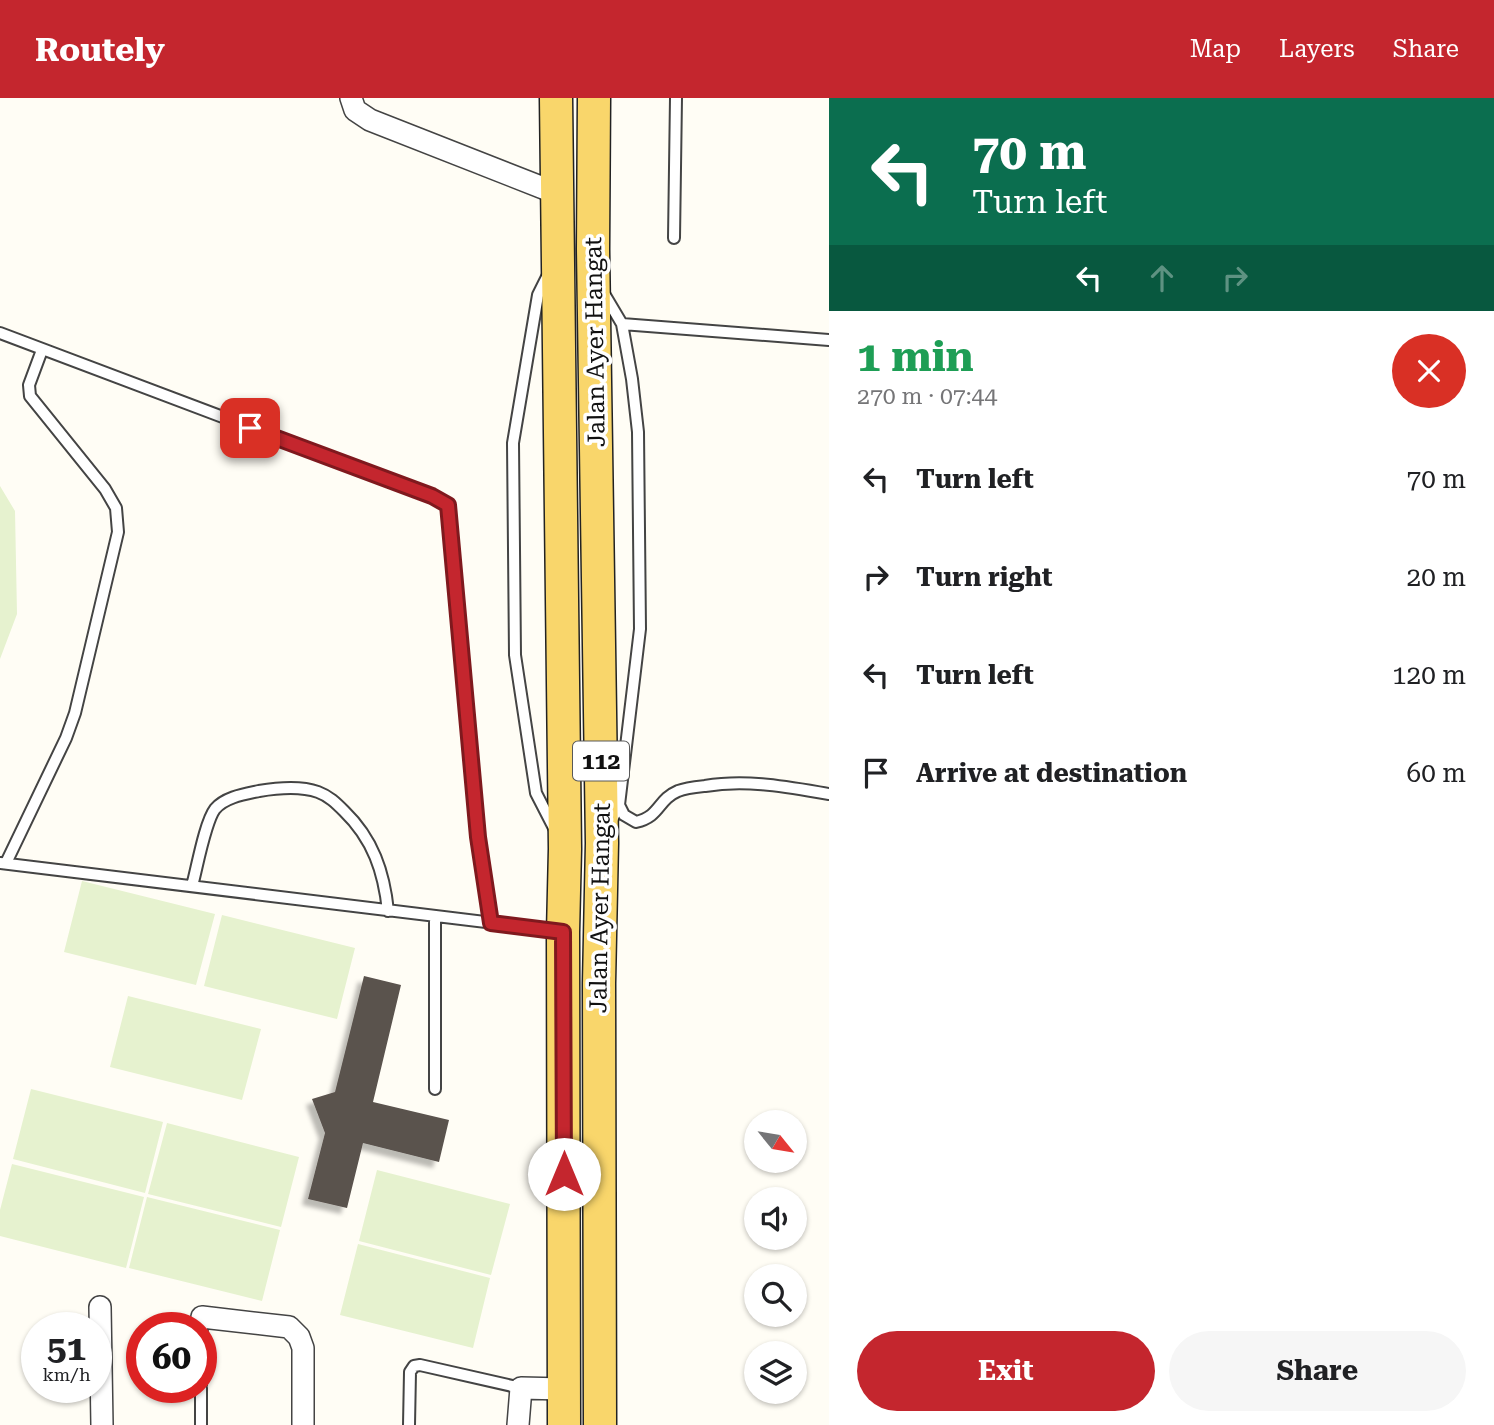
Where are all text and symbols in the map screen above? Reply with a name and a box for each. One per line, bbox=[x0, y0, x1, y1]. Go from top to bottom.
text: Routely bbox=[35, 30, 165, 69]
text: Map bbox=[1190, 35, 1241, 63]
text: Layers bbox=[1279, 35, 1355, 63]
text: Share bbox=[1393, 35, 1459, 63]
text: 70 m bbox=[972, 124, 1087, 181]
icon: left bbox=[857, 126, 948, 217]
text: Turn left bbox=[972, 183, 1107, 221]
street label: Jalan Ayer Hangat bbox=[579, 237, 611, 447]
icon: left bbox=[1070, 259, 1108, 297]
icon: ahead bbox=[1143, 259, 1181, 297]
icon: right bbox=[1216, 259, 1254, 297]
text: 1 min bbox=[857, 332, 974, 381]
button: close bbox=[1392, 334, 1466, 408]
text: 270 m · 07:44 bbox=[857, 383, 997, 410]
pin bbox=[220, 398, 280, 458]
icon: arrive bbox=[231, 409, 269, 447]
icon: left bbox=[857, 460, 895, 498]
text: Turn left bbox=[916, 464, 1034, 494]
text: 70 m bbox=[1407, 464, 1466, 494]
icon: right bbox=[857, 558, 895, 596]
text: Turn right bbox=[916, 562, 1052, 592]
text: 20 m bbox=[1407, 562, 1466, 592]
icon: left bbox=[857, 656, 895, 694]
text: Turn left bbox=[916, 660, 1034, 690]
text: 120 m bbox=[1392, 660, 1466, 690]
road number: 112 bbox=[573, 741, 629, 780]
icon: arrive bbox=[857, 754, 895, 792]
text: Arrive at destination bbox=[916, 758, 1187, 788]
text: 60 m bbox=[1407, 758, 1466, 788]
street label: Jalan Ayer Hangat bbox=[584, 803, 616, 1013]
north arrow bbox=[744, 1110, 807, 1172]
map controls bbox=[744, 1110, 807, 1404]
position arrow bbox=[527, 1137, 601, 1211]
button: sound bbox=[744, 1187, 807, 1250]
button: search bbox=[744, 1264, 807, 1327]
speed limit sign: 60 bbox=[126, 1312, 217, 1403]
text: 51 bbox=[47, 1328, 86, 1369]
button: Exit bbox=[857, 1331, 1155, 1411]
button: Share bbox=[1169, 1331, 1466, 1411]
button: layers bbox=[744, 1341, 807, 1404]
text: km/h bbox=[42, 1364, 91, 1385]

